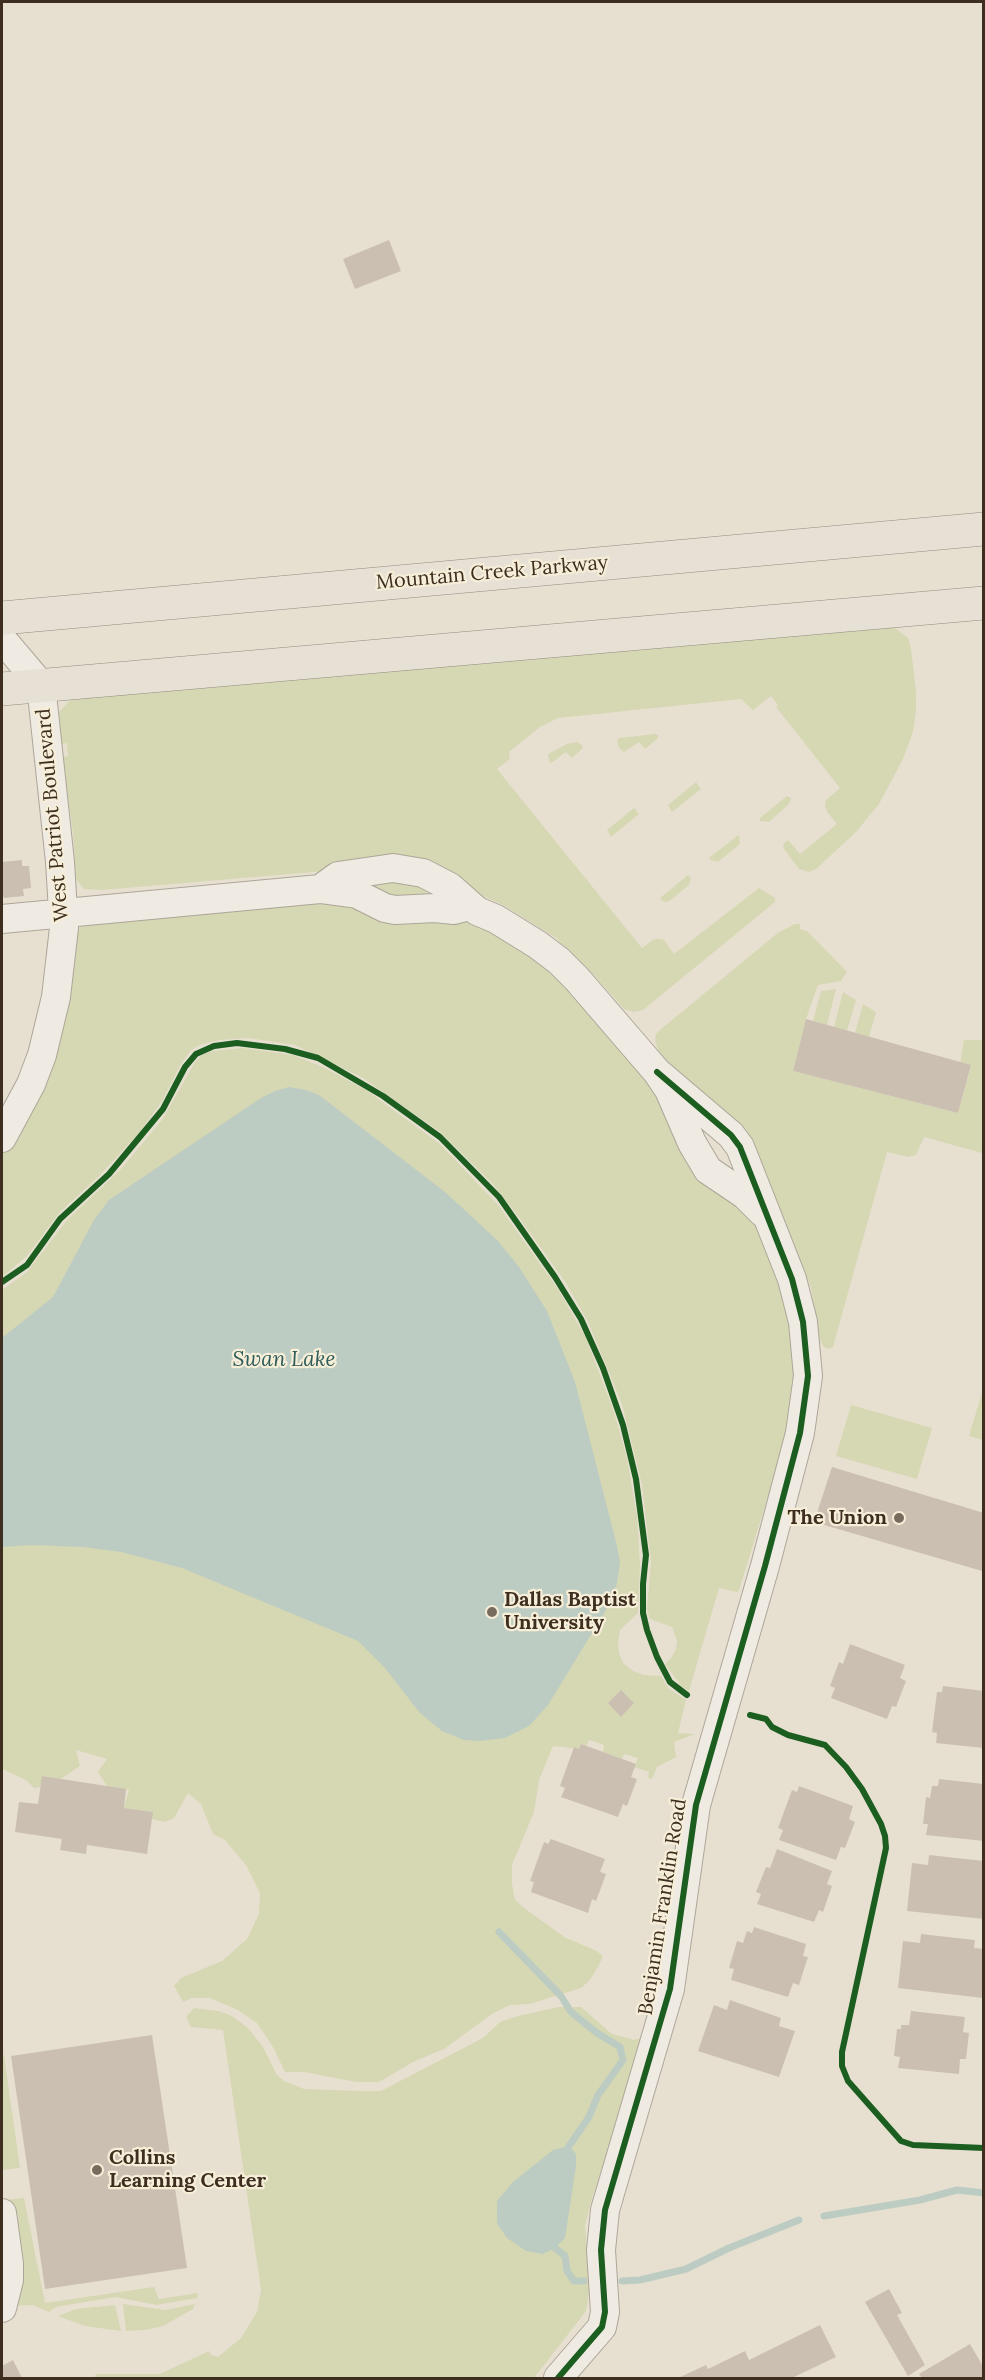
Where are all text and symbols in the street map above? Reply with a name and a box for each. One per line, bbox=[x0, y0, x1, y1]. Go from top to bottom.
street label: Mountain Creek Parkway bbox=[375, 551, 609, 595]
street label: West Patriot Boulevard bbox=[32, 707, 74, 923]
water label: Swan Lake bbox=[232, 1347, 336, 1373]
place label: The Union bbox=[788, 1506, 887, 1530]
marker: The Union bbox=[892, 1511, 906, 1525]
place label: Dallas Baptist University bbox=[504, 1588, 636, 1635]
marker: Dallas Baptist University bbox=[485, 1605, 499, 1619]
street label: Benjamin Franklin Road bbox=[634, 1797, 692, 2017]
place label: Collins Learning Center bbox=[109, 2146, 266, 2193]
marker: Collins Learning Center bbox=[90, 2163, 104, 2177]

